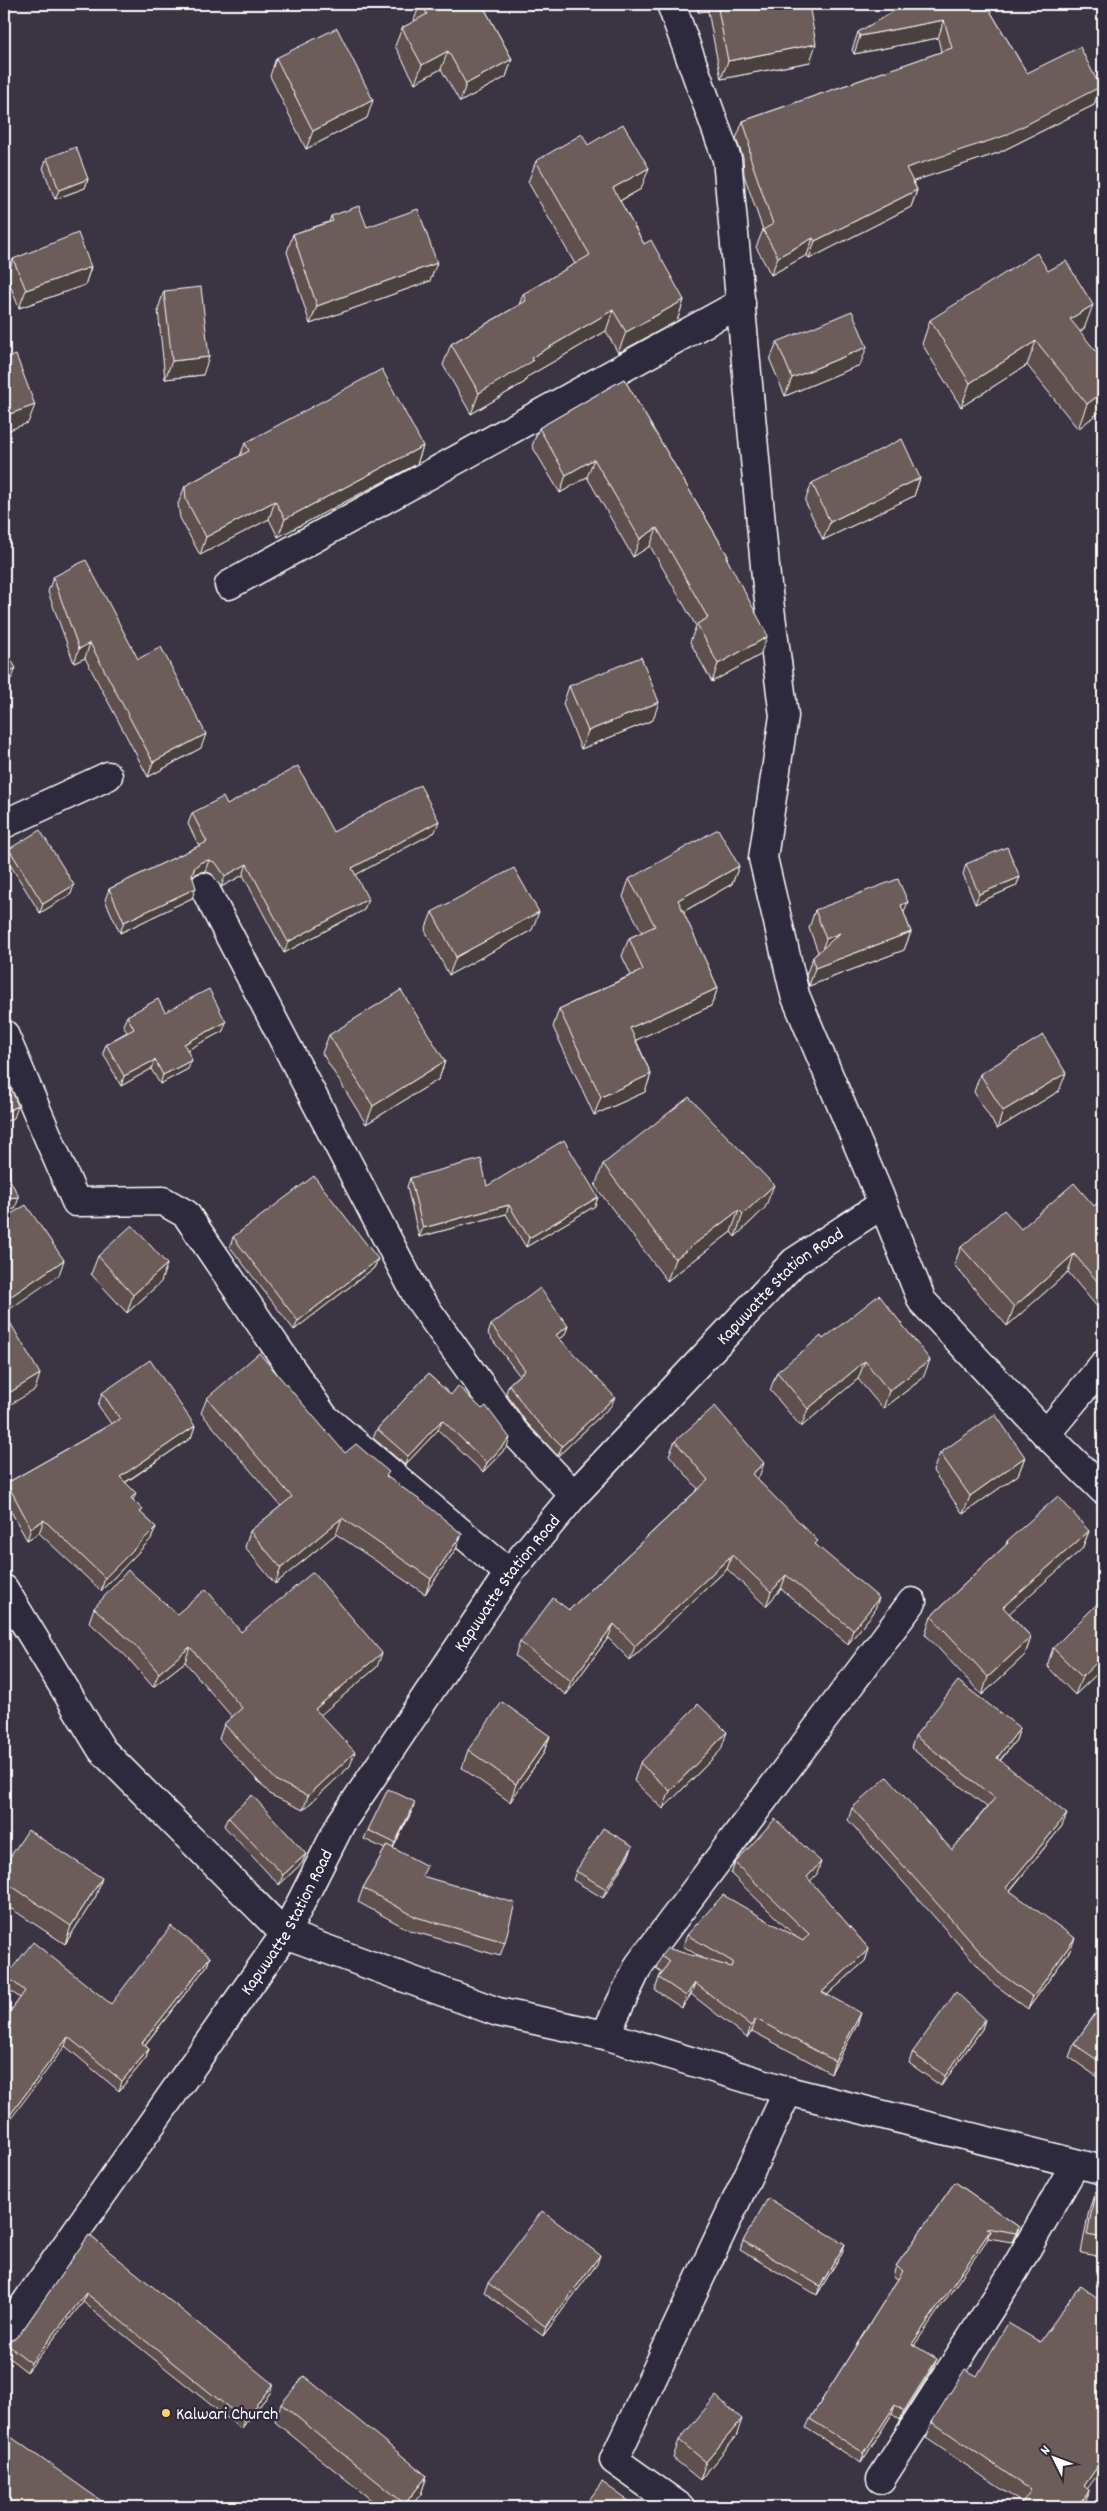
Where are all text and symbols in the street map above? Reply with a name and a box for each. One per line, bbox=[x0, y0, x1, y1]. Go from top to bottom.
street label: Kapuwatte Station Road bbox=[712, 1223, 849, 1352]
street label: Kapuwatte Station Road bbox=[449, 1510, 567, 1658]
street label: Kapuwatte Station Road bbox=[236, 1846, 341, 2001]
place label: Kalwari Church bbox=[176, 2403, 278, 2428]
marker: Kalwari Church bbox=[160, 2407, 172, 2419]
north arrow bbox=[1030, 2434, 1080, 2484]
text: N bbox=[1036, 2441, 1056, 2460]

